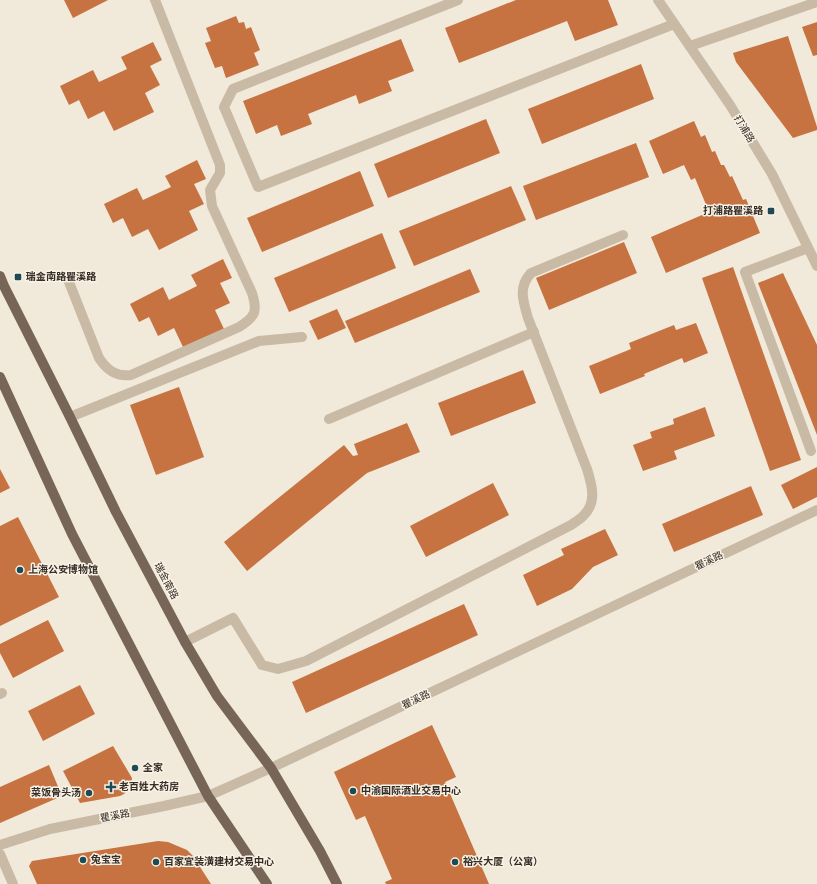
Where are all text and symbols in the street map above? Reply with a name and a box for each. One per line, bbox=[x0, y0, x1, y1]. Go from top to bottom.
street label: 打浦路 bbox=[730, 113, 758, 145]
place label: 打浦路瞿溪路 bbox=[703, 204, 764, 218]
marker: 打浦路瞿溪路 bbox=[766, 206, 776, 216]
place label: 瑞金南路瞿溪路 bbox=[26, 270, 97, 284]
marker: 瑞金南路瞿溪路 bbox=[13, 272, 23, 282]
street label: 瞿溪路 bbox=[692, 548, 726, 574]
street label: 瑞金南路 bbox=[150, 560, 182, 602]
place label: 上海公安博物馆 bbox=[28, 563, 98, 577]
marker: 上海公安博物馆 bbox=[15, 565, 25, 575]
street label: 瞿溪路 bbox=[399, 687, 433, 713]
place label: 全家 bbox=[142, 761, 163, 775]
marker: 全家 bbox=[130, 763, 140, 773]
place label: 老百姓大药房 bbox=[119, 780, 179, 794]
marker: 老百姓大药房 bbox=[106, 782, 116, 792]
place label: 中渝国际酒业交易中心 bbox=[361, 784, 461, 798]
place label: 菜饭骨头汤 bbox=[31, 786, 81, 800]
marker: 中渝国际酒业交易中心 bbox=[348, 786, 358, 796]
marker: 菜饭骨头汤 bbox=[84, 788, 94, 798]
street label: 瞿溪路 bbox=[99, 806, 131, 826]
place label: 兔宝宝 bbox=[90, 853, 121, 867]
marker: 兔宝宝 bbox=[78, 855, 88, 865]
place label: 百家宜装潢建材交易中心 bbox=[164, 855, 274, 869]
place label: 裕兴大厦（公寓） bbox=[463, 855, 543, 869]
marker: 百家宜装潢建材交易中心 bbox=[151, 857, 161, 867]
marker: 裕兴大厦（公寓） bbox=[450, 857, 460, 867]

